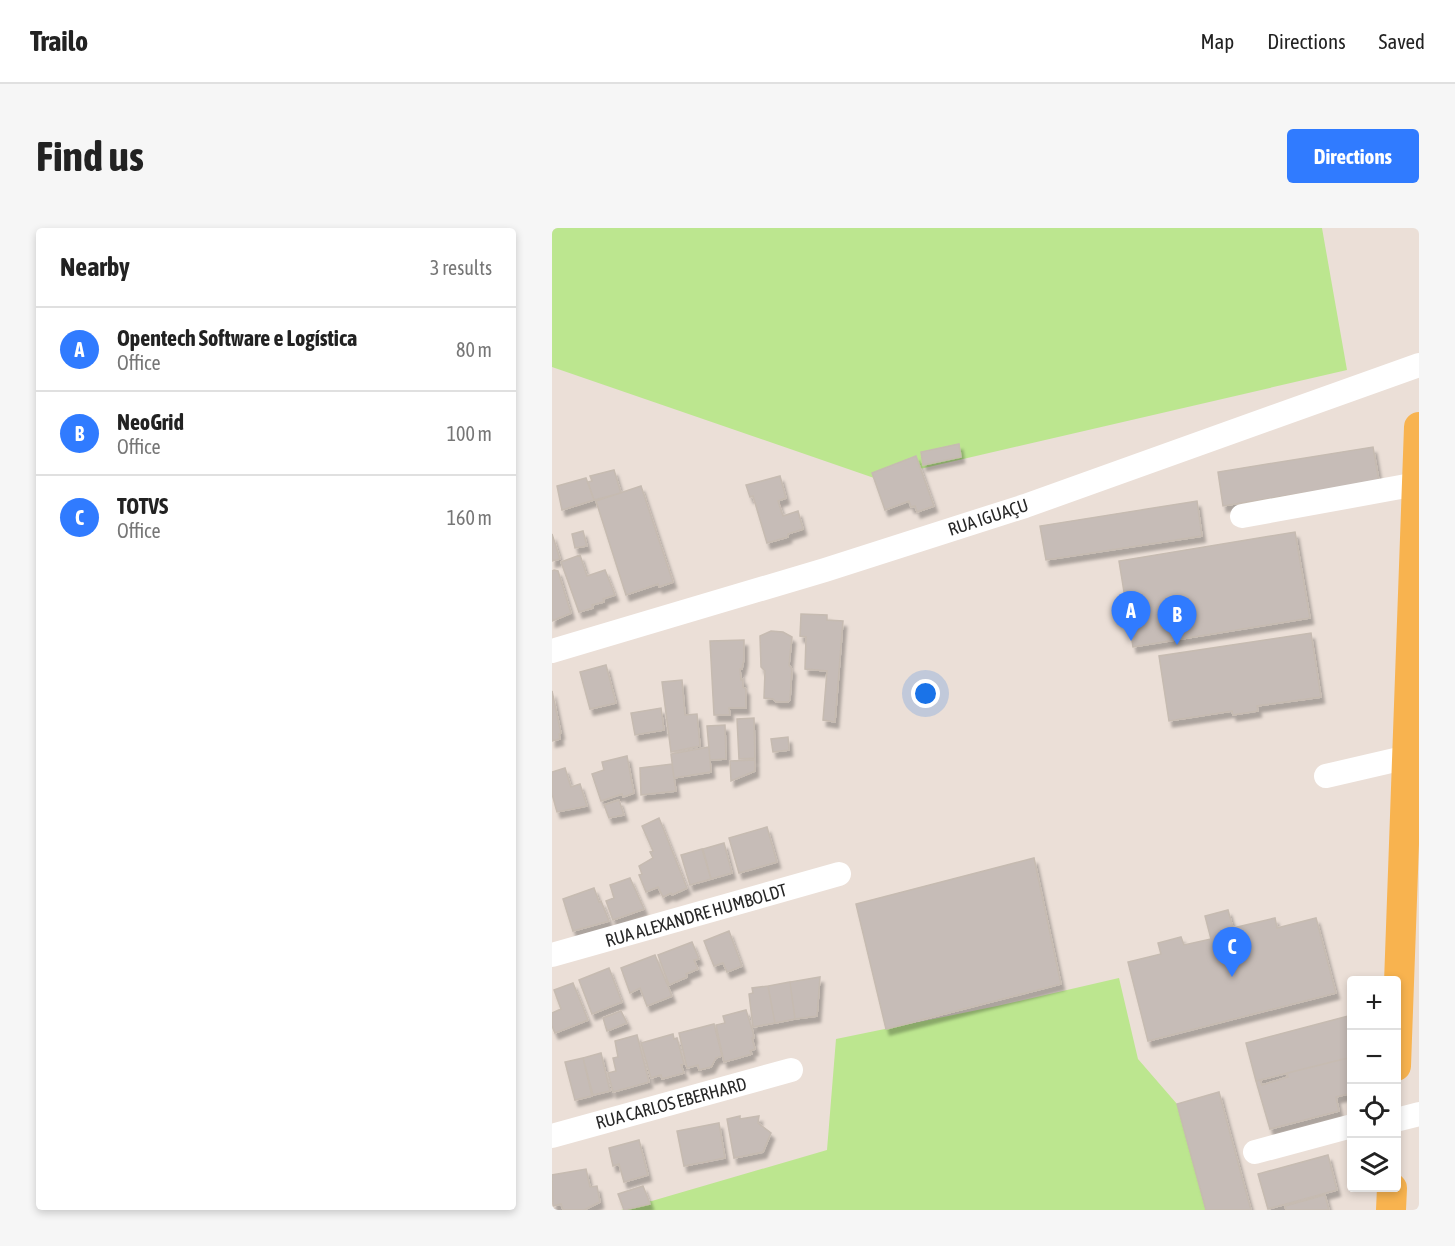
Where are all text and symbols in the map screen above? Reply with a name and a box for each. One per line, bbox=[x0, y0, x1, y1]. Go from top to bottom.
text: Trailo bbox=[30, 25, 88, 57]
text: Map bbox=[1200, 29, 1234, 53]
text: Directions bbox=[1267, 29, 1346, 53]
text: Saved bbox=[1379, 29, 1425, 53]
button: Directions bbox=[1287, 129, 1419, 183]
text: Find us bbox=[36, 132, 144, 180]
text: Nearby bbox=[60, 252, 130, 282]
text: 3 results bbox=[430, 256, 492, 279]
text: Opentech Software e Logística bbox=[117, 325, 357, 351]
text: A bbox=[75, 338, 84, 361]
text: 80 m bbox=[456, 338, 492, 361]
text: Office bbox=[117, 351, 161, 374]
text: NeoGrid bbox=[117, 409, 184, 435]
text: B bbox=[75, 422, 84, 445]
text: 100 m bbox=[447, 422, 492, 445]
text: Office bbox=[117, 435, 161, 458]
text: TOTVS bbox=[117, 493, 168, 519]
street label: RUA IGUAÇU bbox=[945, 494, 1031, 540]
text: C bbox=[75, 506, 84, 529]
text: 160 m bbox=[447, 506, 492, 529]
text: Office bbox=[117, 519, 161, 542]
pin: A bbox=[1112, 592, 1150, 641]
pin: B bbox=[1158, 596, 1196, 645]
your location bbox=[911, 679, 940, 708]
street label: RUA ALEXANDRE HUMBOLDT bbox=[603, 879, 789, 951]
pin: C bbox=[1212, 928, 1252, 977]
map controls bbox=[1347, 976, 1401, 1192]
button: + bbox=[1347, 976, 1401, 1030]
button: − bbox=[1347, 1030, 1401, 1084]
street label: RUA CARLOS EBERHARD bbox=[593, 1073, 749, 1133]
button: locate bbox=[1347, 1084, 1401, 1138]
button: layers bbox=[1347, 1138, 1401, 1192]

